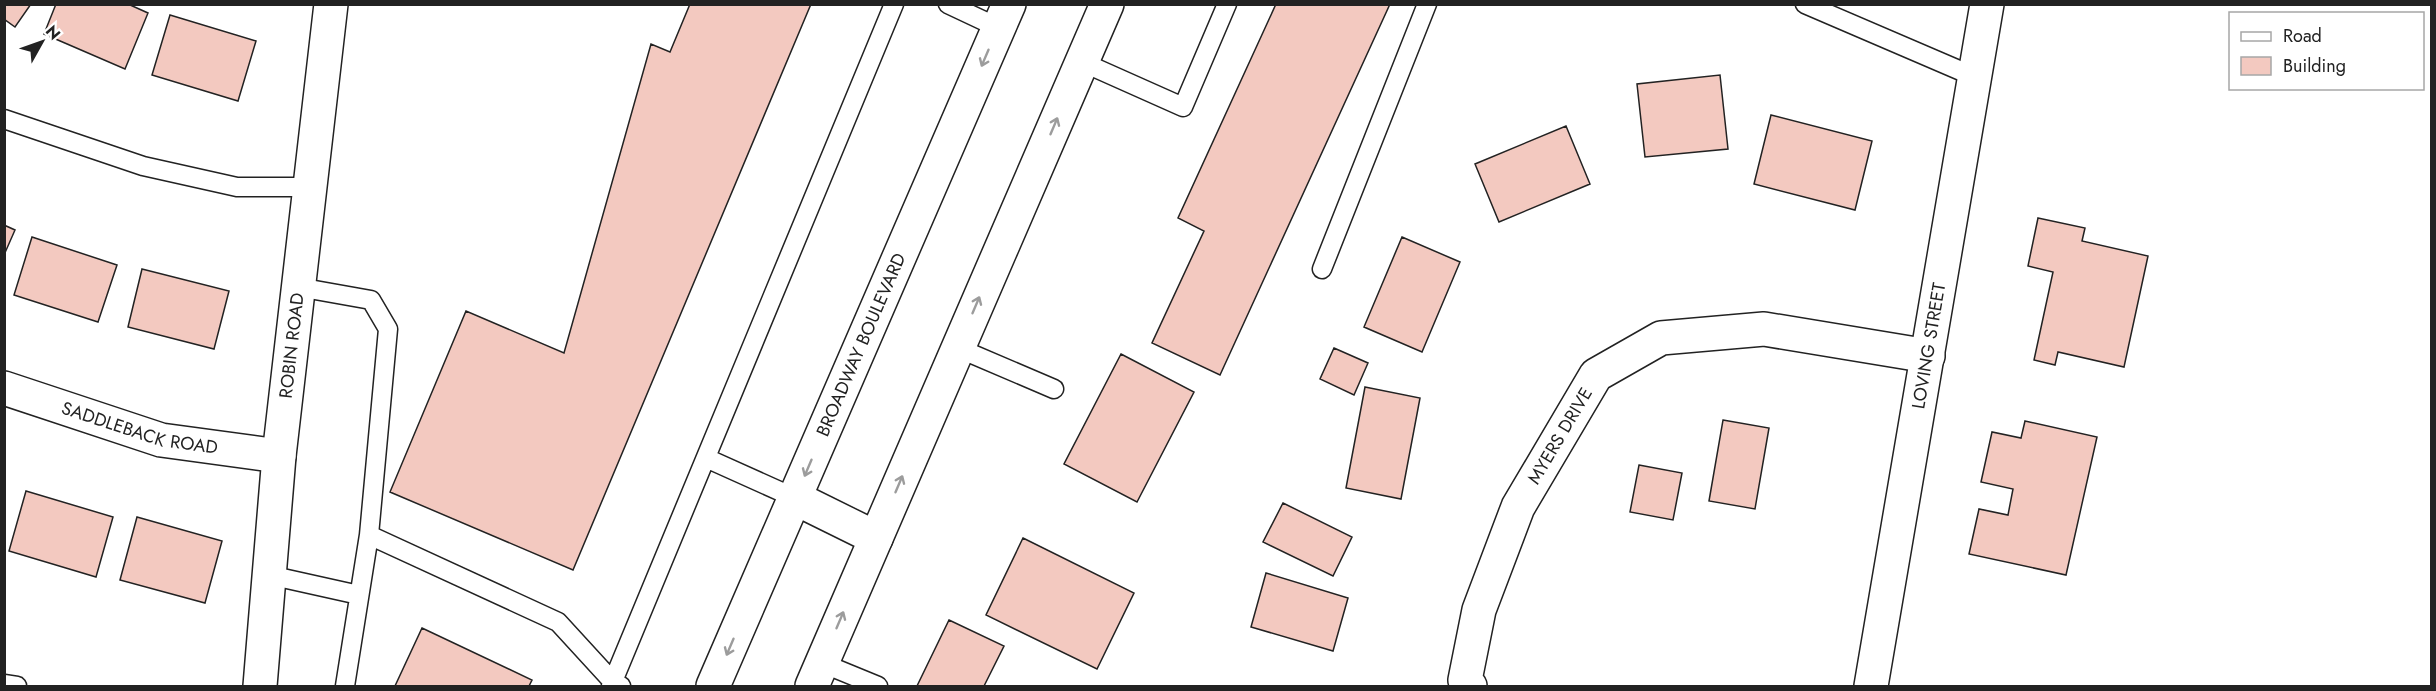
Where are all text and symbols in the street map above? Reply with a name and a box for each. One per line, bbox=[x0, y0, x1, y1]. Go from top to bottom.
north arrow bbox=[12, 12, 72, 72]
legend bbox=[2229, 12, 2424, 90]
text: N bbox=[40, 20, 66, 45]
text: Road bbox=[2283, 23, 2322, 49]
one-way arrow bbox=[979, 49, 991, 67]
text: Building bbox=[2283, 53, 2346, 79]
one-way arrow bbox=[1049, 117, 1060, 136]
street label: BROADWAY BOULEVARD bbox=[810, 249, 912, 441]
street label: LOVING STREET bbox=[1905, 280, 1952, 411]
street label: ROBIN ROAD bbox=[273, 291, 311, 400]
one-way arrow bbox=[972, 296, 983, 314]
street label: MYERS DRIVE bbox=[1521, 382, 1599, 489]
street label: SADDLEBACK ROAD bbox=[58, 395, 219, 461]
one-way arrow bbox=[802, 459, 813, 477]
one-way arrow bbox=[894, 475, 905, 494]
one-way arrow bbox=[835, 611, 847, 629]
one-way arrow bbox=[724, 638, 736, 656]

